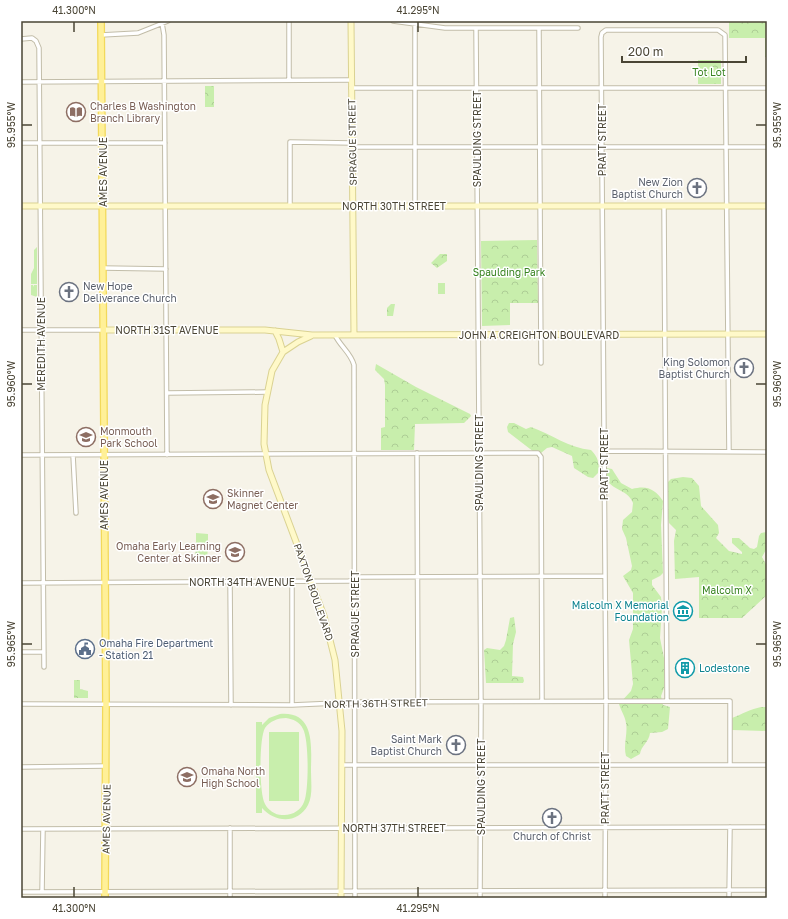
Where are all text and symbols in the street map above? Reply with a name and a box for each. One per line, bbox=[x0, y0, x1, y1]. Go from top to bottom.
text: 41.300°N bbox=[52, 4, 96, 16]
text: 41.295°N bbox=[396, 4, 440, 16]
scale bar bbox=[622, 38, 746, 64]
text: 200 m bbox=[628, 44, 663, 59]
park label: Tot Lot bbox=[692, 66, 726, 78]
street label: SPAULDING STREET bbox=[471, 91, 483, 187]
street label: SPRAGUE STREET bbox=[345, 98, 359, 186]
place label: Charles B Washington Branch Library bbox=[90, 100, 196, 124]
library icon: Charles B Washington Branch Library bbox=[65, 101, 87, 123]
text: 95.955°W bbox=[5, 102, 17, 148]
text: 95.955°W bbox=[771, 102, 783, 148]
street label: PRATT STREET bbox=[596, 104, 608, 176]
street label: AMES AVENUE bbox=[97, 137, 109, 207]
place label: New Zion Baptist Church bbox=[612, 176, 683, 200]
church icon: New Zion Baptist Church bbox=[686, 177, 708, 199]
street label: NORTH 30TH STREET bbox=[342, 200, 446, 212]
park label: Spaulding Park bbox=[473, 266, 546, 278]
place label: New Hope Deliverance Church bbox=[83, 280, 177, 304]
church icon: New Hope Deliverance Church bbox=[58, 281, 80, 303]
street label: MEREDITH AVENUE bbox=[35, 297, 47, 391]
street label: NORTH 31ST AVENUE bbox=[115, 324, 219, 336]
street label: JOHN A CREIGHTON BOULEVARD bbox=[459, 329, 619, 341]
place label: King Solomon Baptist Church bbox=[659, 356, 730, 380]
church icon: King Solomon Baptist Church bbox=[733, 357, 755, 379]
text: 95.960°W bbox=[5, 360, 17, 407]
text: 95.960°W bbox=[771, 360, 783, 407]
street label: SPAULDING STREET bbox=[473, 415, 485, 511]
place label: Monmouth Park School bbox=[100, 425, 157, 449]
school or university icon: Monmouth Park School bbox=[75, 426, 97, 448]
street label: PRATT STREET bbox=[598, 428, 610, 500]
street label: AMES AVENUE bbox=[98, 460, 110, 530]
place label: Skinner Magnet Center bbox=[227, 487, 298, 511]
school or university icon: Skinner Magnet Center bbox=[202, 488, 224, 510]
place label: Omaha Early Learning Center at Skinner bbox=[116, 540, 221, 564]
school or university icon: Omaha Early Learning Center at Skinner bbox=[224, 541, 246, 563]
street label: PAXTON BOULEVARD bbox=[292, 542, 336, 642]
street label: SPRAGUE STREET bbox=[349, 571, 361, 658]
street label: NORTH 34TH AVENUE bbox=[189, 576, 295, 588]
park label: Malcolm X bbox=[702, 584, 752, 596]
place label: Malcolm X Memorial Foundation bbox=[572, 599, 669, 623]
museum icon: Malcolm X Memorial Foundation bbox=[672, 600, 694, 622]
text: 95.965°W bbox=[5, 620, 17, 667]
text: 95.965°W bbox=[771, 620, 783, 667]
place label: Omaha Fire Department - Station 21 bbox=[99, 637, 213, 661]
public building icon: Omaha Fire Department - Station 21 bbox=[74, 638, 96, 660]
building icon: Lodestone bbox=[674, 657, 696, 679]
place label: Lodestone bbox=[699, 662, 750, 674]
street label: NORTH 36TH STREET bbox=[324, 696, 428, 710]
place label: Saint Mark Baptist Church bbox=[371, 733, 442, 757]
church icon: Saint Mark Baptist Church bbox=[445, 734, 467, 756]
street label: SPAULDING STREET bbox=[475, 739, 487, 835]
street label: PRATT STREET bbox=[599, 752, 611, 824]
place label: Omaha North High School bbox=[201, 765, 265, 789]
school or university icon: Omaha North High School bbox=[176, 766, 198, 788]
street label: AMES AVENUE bbox=[99, 784, 113, 854]
church icon: Church of Christ bbox=[541, 807, 563, 829]
street label: NORTH 37TH STREET bbox=[342, 822, 446, 834]
place label: Church of Christ bbox=[513, 830, 591, 842]
text: 41.300°N bbox=[52, 902, 96, 914]
text: 41.295°N bbox=[396, 902, 440, 914]

